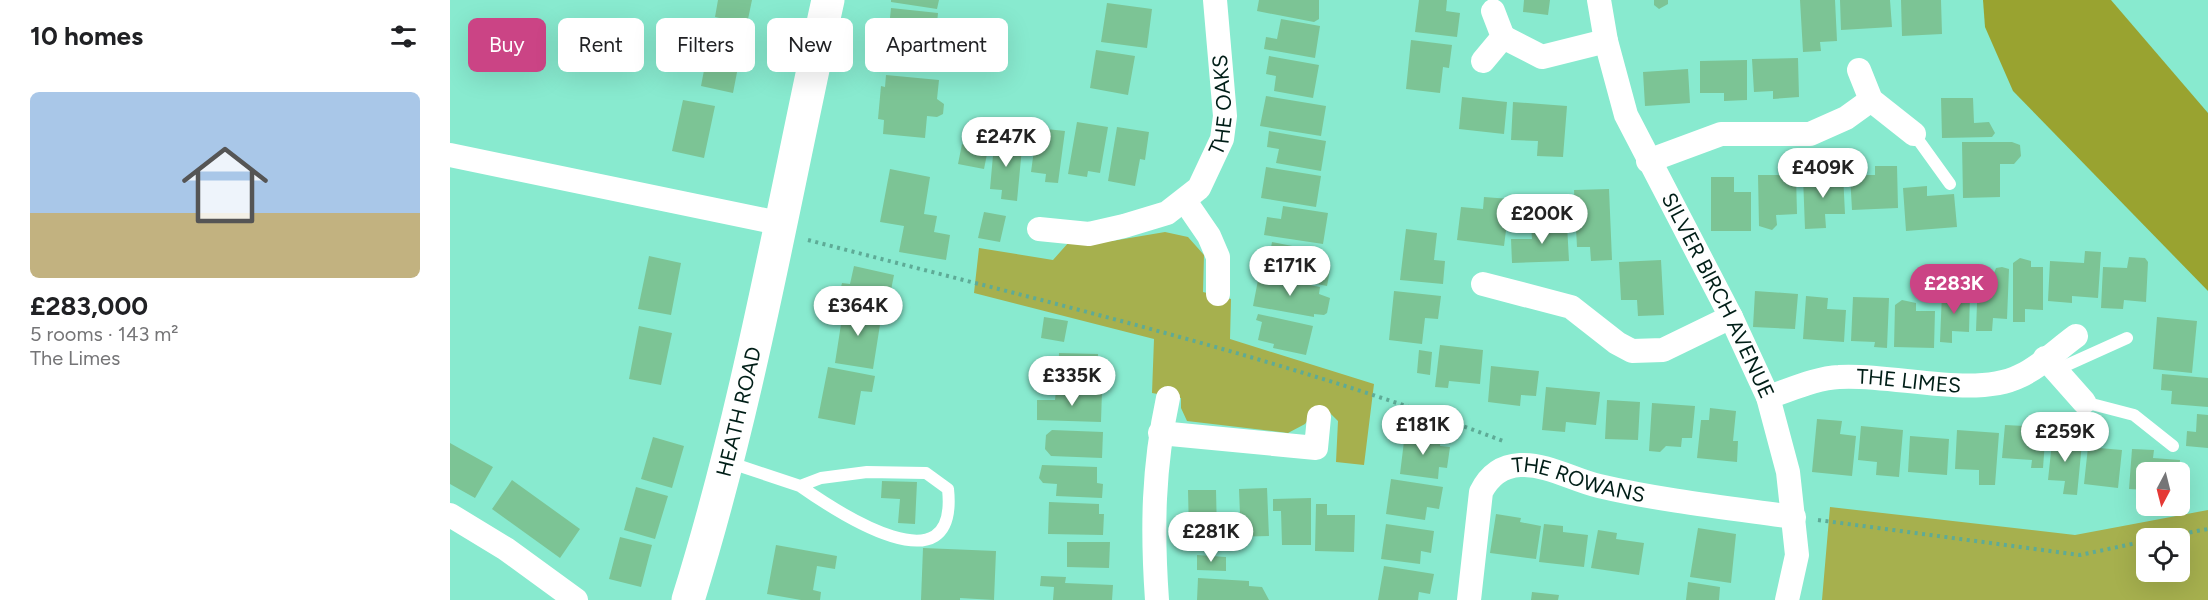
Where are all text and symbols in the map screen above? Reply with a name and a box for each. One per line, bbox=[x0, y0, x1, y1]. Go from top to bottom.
chip: Buy bbox=[468, 18, 546, 72]
chip: Rent bbox=[558, 18, 644, 72]
chip: Filters bbox=[656, 18, 755, 72]
chip: New bbox=[767, 18, 853, 72]
chip: Apartment bbox=[865, 18, 1008, 72]
text: 10 homes bbox=[30, 20, 143, 52]
icon: filters bbox=[387, 20, 420, 53]
street label: THE OAKS bbox=[1203, 54, 1237, 159]
pin: £247K bbox=[964, 117, 1048, 168]
text: £247K bbox=[976, 124, 1036, 148]
icon: home bbox=[171, 131, 279, 239]
pin: £409K bbox=[1781, 148, 1865, 199]
text: £409K bbox=[1792, 155, 1854, 179]
street label: SILVER BIRCH AVENUE bbox=[1657, 188, 1780, 402]
pin: £200K bbox=[1500, 194, 1584, 245]
text: £200K bbox=[1511, 201, 1573, 225]
pin: £171K bbox=[1248, 246, 1332, 297]
text: £171K bbox=[1263, 253, 1317, 277]
pin: £283K bbox=[1912, 264, 1996, 315]
text: £283K bbox=[1924, 271, 1984, 295]
pin: £364K bbox=[816, 286, 900, 337]
text: £283,000 bbox=[30, 290, 148, 322]
text: £364K bbox=[828, 293, 888, 317]
text: 5 rooms · 143 m² bbox=[30, 322, 178, 346]
street label: HEATH ROAD bbox=[711, 344, 766, 479]
text: The Limes bbox=[30, 346, 120, 370]
pin: £335K bbox=[1030, 356, 1114, 407]
text: £335K bbox=[1042, 363, 1102, 387]
street label: THE LIMES bbox=[1856, 364, 1962, 398]
pin: £181K bbox=[1381, 405, 1465, 456]
text: £181K bbox=[1396, 412, 1450, 436]
pin: £259K bbox=[2023, 412, 2107, 463]
text: £259K bbox=[2035, 419, 2095, 443]
street label: THE ROWANS bbox=[1511, 452, 1647, 507]
north arrow bbox=[2136, 462, 2190, 516]
map controls bbox=[2136, 462, 2190, 582]
pin: £281K bbox=[1169, 512, 1253, 563]
text: £281K bbox=[1182, 519, 1240, 543]
button: locate bbox=[2136, 528, 2190, 582]

